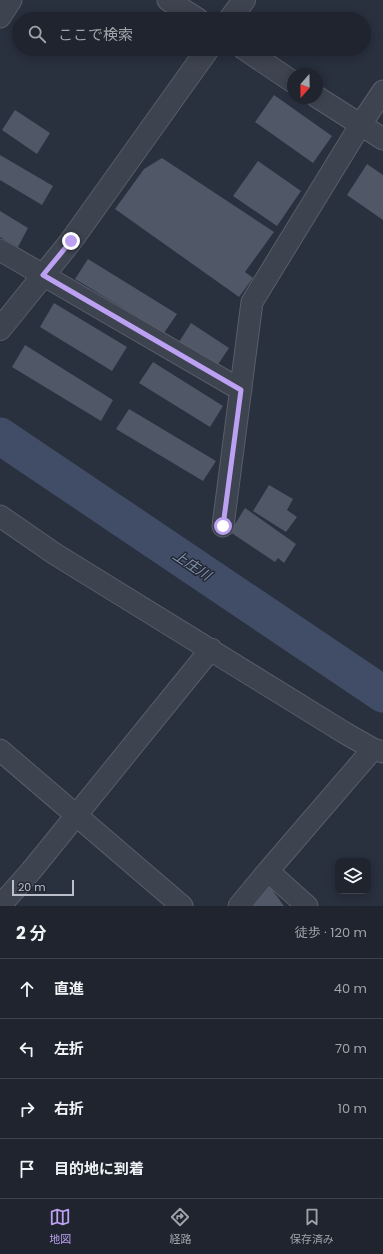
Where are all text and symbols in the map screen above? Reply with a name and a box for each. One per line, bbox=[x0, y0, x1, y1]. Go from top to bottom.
search box bbox=[12, 12, 371, 56]
icon: search bbox=[26, 23, 48, 45]
text: ここで検索 bbox=[58, 24, 133, 45]
north arrow bbox=[287, 68, 323, 104]
route end bbox=[62, 232, 80, 250]
route start bbox=[214, 517, 232, 535]
water label: 上庄川 bbox=[169, 545, 217, 586]
map controls bbox=[335, 858, 371, 894]
button: layers bbox=[335, 858, 371, 894]
scale bar bbox=[12, 878, 74, 897]
text: 20 m bbox=[18, 879, 46, 895]
text: 2 分 bbox=[16, 921, 46, 945]
text: 徒歩 · 120 m bbox=[295, 923, 367, 942]
icon: ahead bbox=[16, 978, 38, 1000]
text: 直進 bbox=[54, 978, 84, 999]
text: 40 m bbox=[334, 979, 367, 998]
icon: left bbox=[16, 1038, 38, 1060]
text: 左折 bbox=[54, 1038, 84, 1059]
text: 70 m bbox=[335, 1039, 367, 1058]
icon: right bbox=[16, 1098, 38, 1120]
text: 右折 bbox=[54, 1098, 84, 1119]
text: 10 m bbox=[338, 1099, 367, 1118]
icon: arrive bbox=[16, 1158, 38, 1180]
text: 目的地に到着 bbox=[54, 1158, 144, 1179]
tab: 地図 bbox=[49, 1206, 71, 1248]
tab: 経路 bbox=[169, 1206, 191, 1248]
tab: 保存済み bbox=[290, 1206, 334, 1248]

